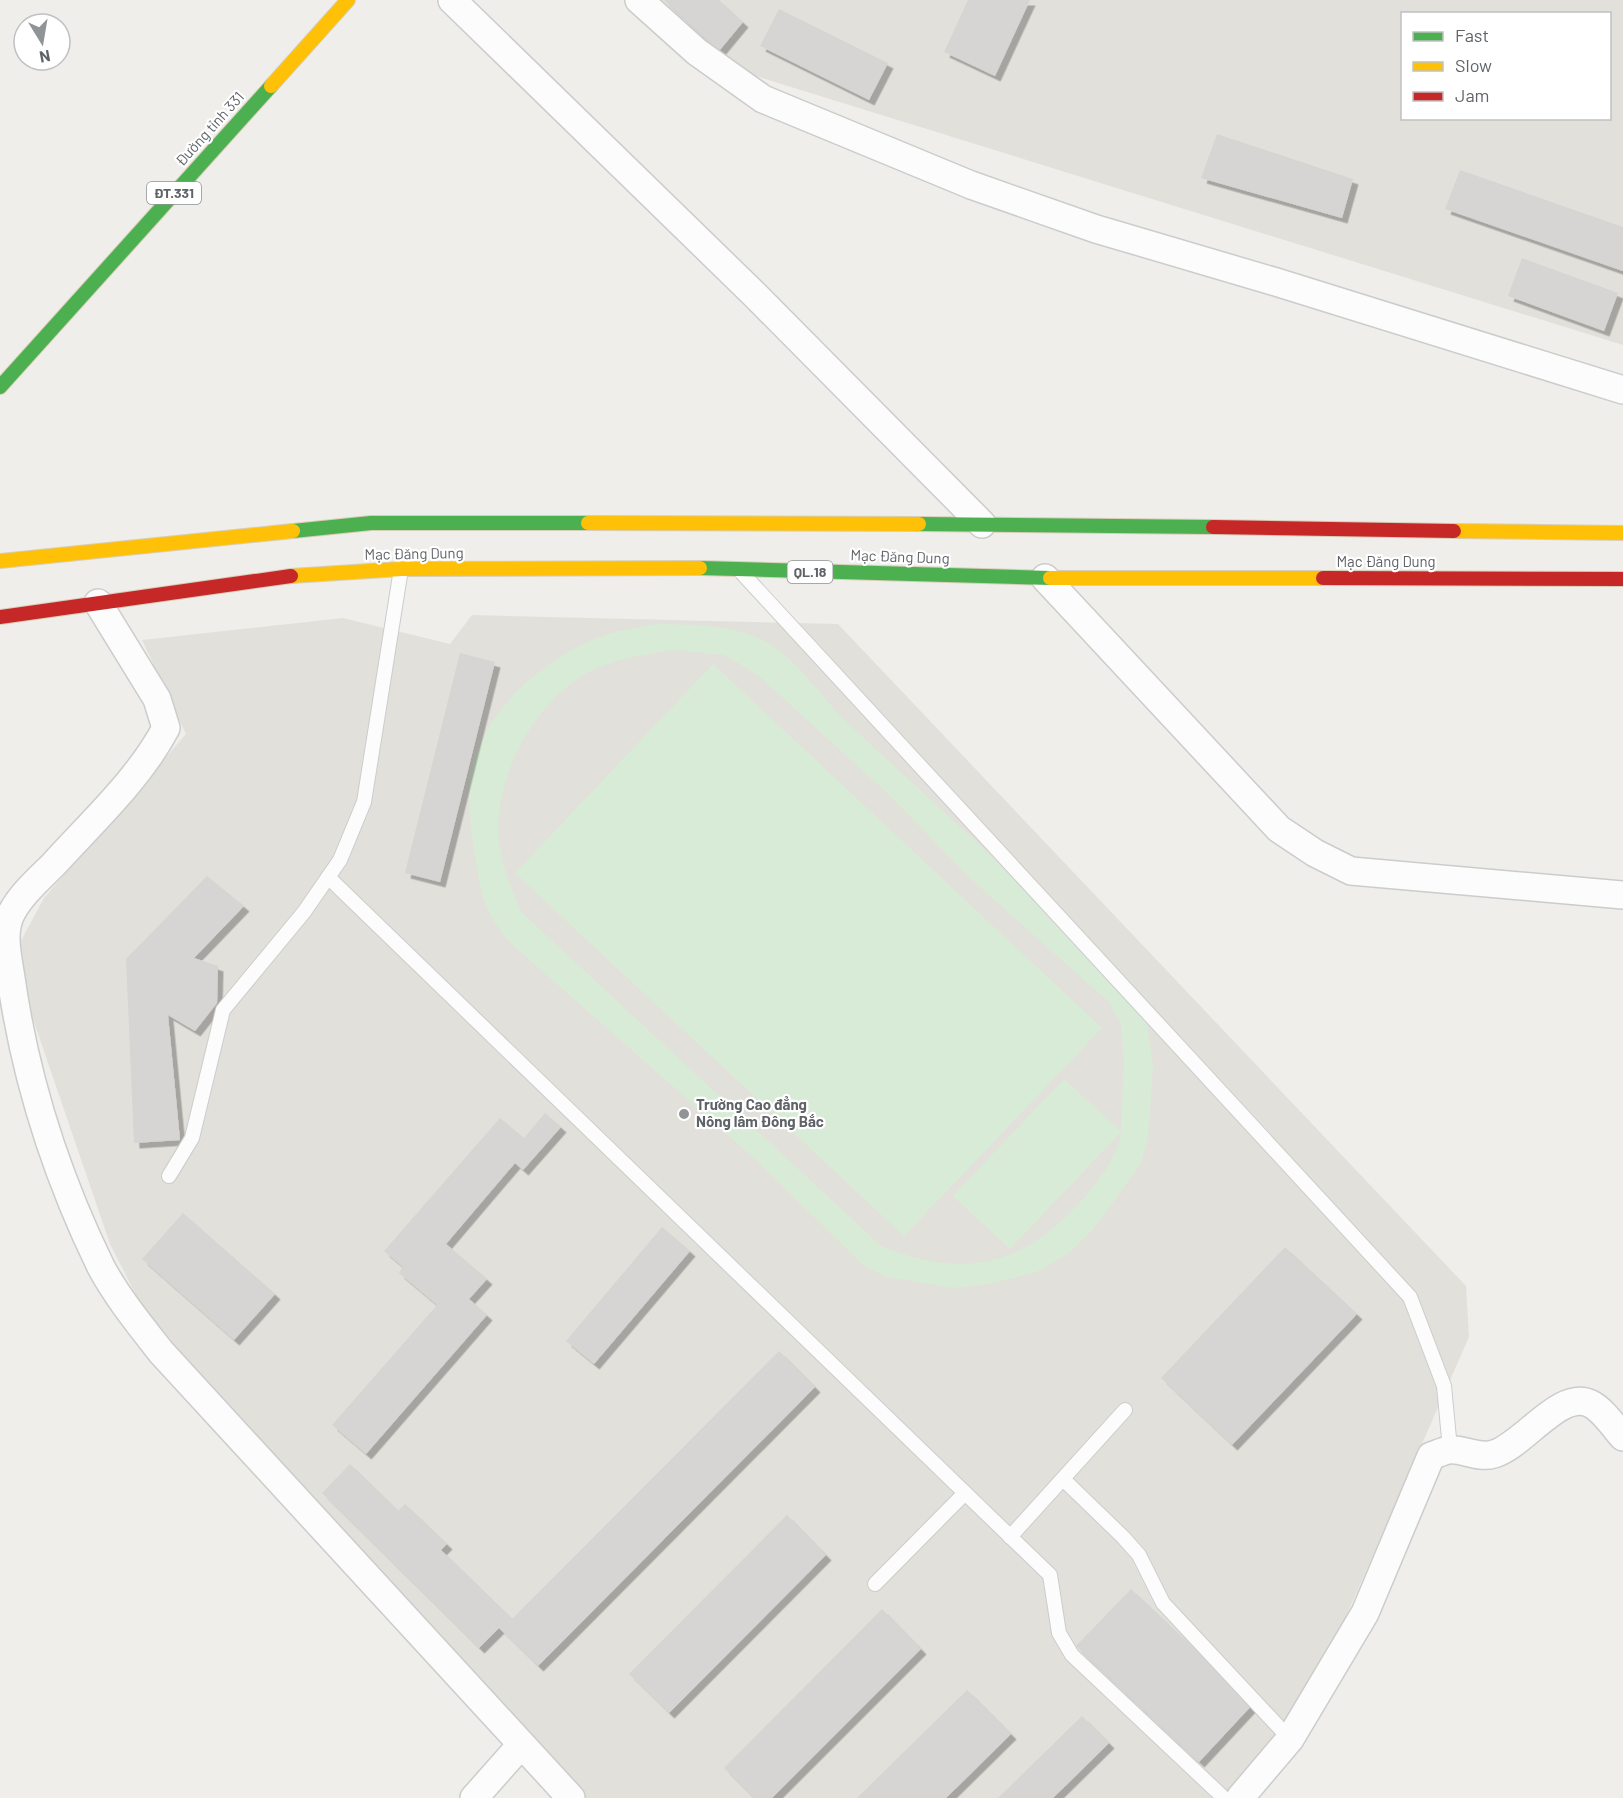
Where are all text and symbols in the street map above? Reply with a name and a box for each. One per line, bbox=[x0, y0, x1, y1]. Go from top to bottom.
north arrow bbox=[12, 12, 72, 72]
legend bbox=[1401, 12, 1611, 120]
text: Fast bbox=[1455, 24, 1489, 46]
text: N bbox=[38, 47, 52, 68]
text: Slow bbox=[1455, 54, 1492, 76]
text: Jam bbox=[1455, 84, 1489, 106]
street label: Đường tỉnh 331 bbox=[171, 88, 247, 169]
road number: ĐT.331 bbox=[147, 182, 201, 204]
street label: Mạc Đăng Dung bbox=[364, 543, 464, 563]
street label: Mạc Đăng Dung bbox=[850, 545, 950, 567]
street label: Mạc Đăng Dung bbox=[1336, 552, 1436, 570]
road number: QL.18 bbox=[788, 561, 832, 583]
place label: Trường Cao đẳng Nông lâm Đông Bắc bbox=[696, 1095, 824, 1130]
marker: Trường Cao đẳng Nông lâm Đông Bắc bbox=[677, 1107, 691, 1121]

